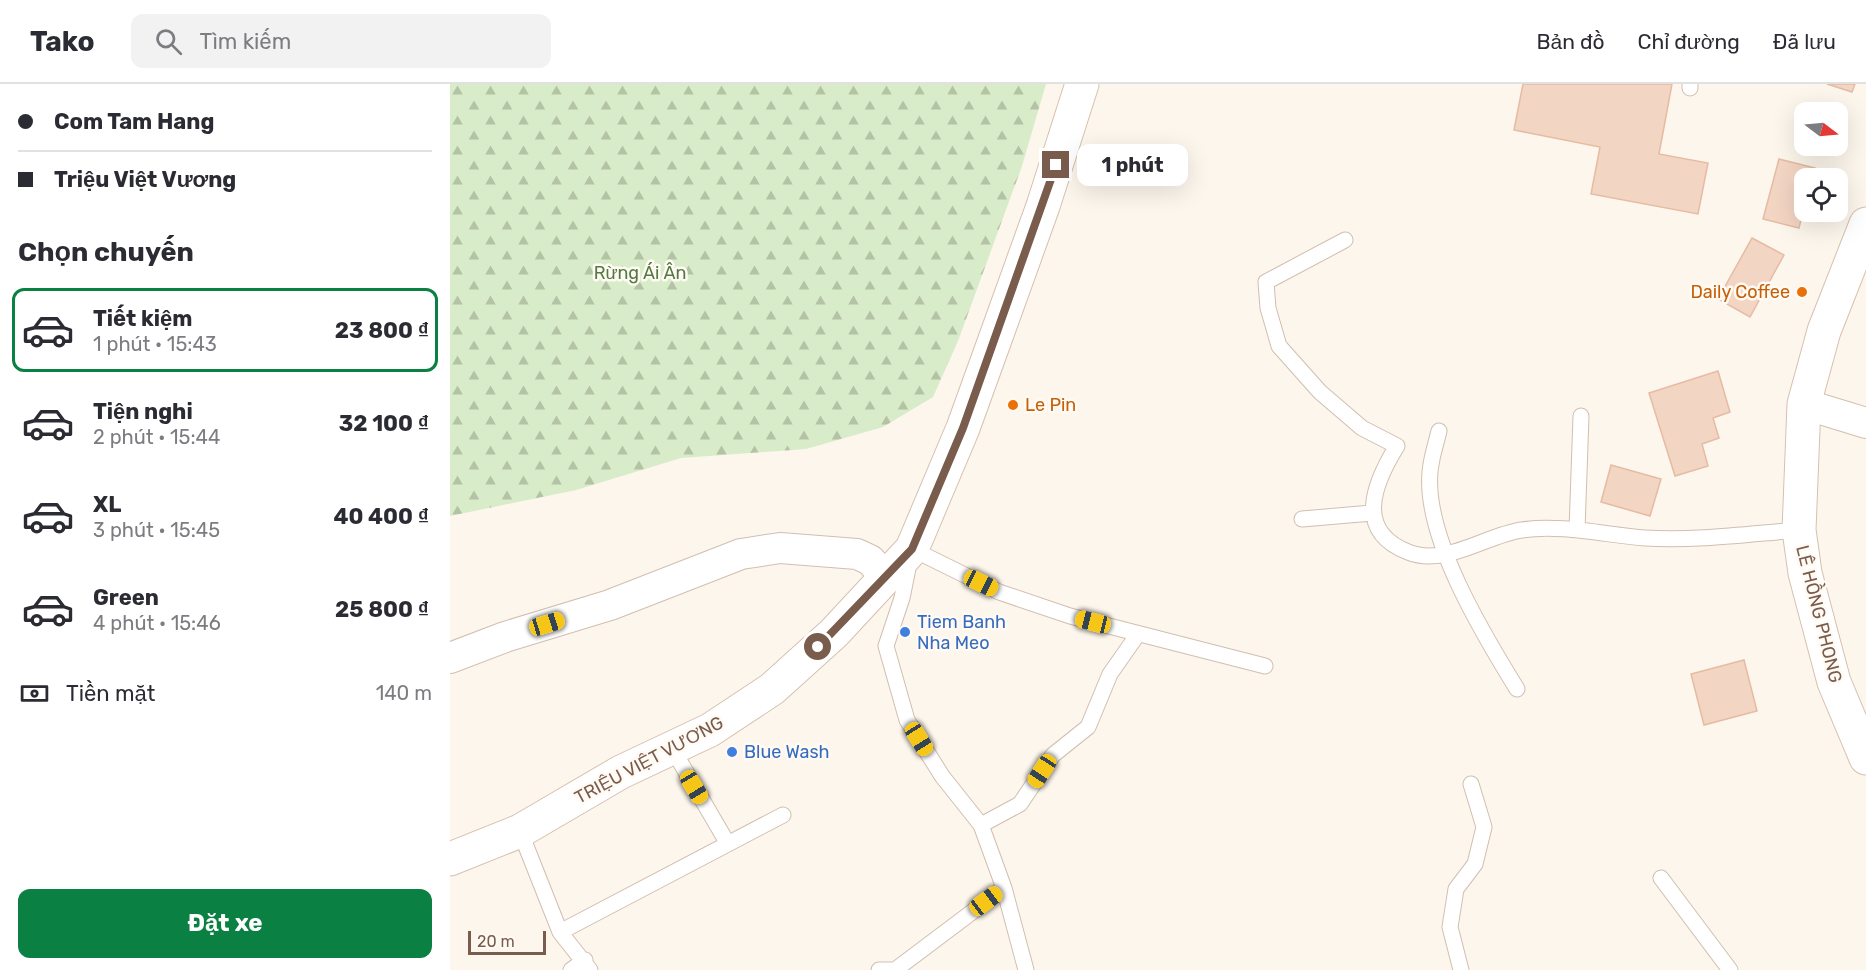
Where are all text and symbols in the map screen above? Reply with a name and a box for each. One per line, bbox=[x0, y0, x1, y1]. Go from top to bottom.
search box bbox=[131, 14, 551, 68]
text: Tako bbox=[30, 25, 95, 58]
icon: search bbox=[152, 25, 185, 58]
text: Tìm kiếm bbox=[200, 28, 291, 55]
text: Bản đồ bbox=[1536, 29, 1605, 54]
text: Chỉ đường bbox=[1638, 29, 1740, 54]
text: Đã lưu bbox=[1773, 29, 1836, 54]
north arrow bbox=[1794, 102, 1848, 156]
map controls bbox=[1794, 102, 1848, 222]
text: Com Tam Hang bbox=[54, 108, 214, 135]
callout: 1 phút bbox=[1077, 144, 1188, 186]
route end bbox=[1042, 151, 1069, 178]
text: 1 phút bbox=[1102, 153, 1163, 177]
text: Triệu Việt Vương bbox=[54, 166, 236, 193]
button: locate bbox=[1794, 168, 1848, 222]
text: Chọn chuyến bbox=[18, 236, 194, 268]
park label: Rừng Ái Ân bbox=[594, 262, 686, 284]
place label: Daily Coffee bbox=[1690, 281, 1790, 303]
marker: Daily Coffee bbox=[1795, 285, 1809, 299]
icon: car bbox=[21, 303, 75, 357]
text: Tiết kiệm bbox=[93, 305, 193, 332]
text: 23 800 ₫ bbox=[335, 317, 429, 344]
text: 1 phút · 15:43 bbox=[93, 332, 217, 356]
place label: Le Pin bbox=[1025, 394, 1076, 416]
icon: car bbox=[21, 396, 75, 450]
text: Tiện nghi bbox=[93, 398, 193, 425]
marker: Le Pin bbox=[1006, 398, 1020, 412]
text: 32 100 ₫ bbox=[339, 410, 429, 437]
text: 2 phút · 15:44 bbox=[93, 425, 220, 449]
icon: car bbox=[21, 489, 75, 543]
text: XL bbox=[93, 491, 121, 518]
text: 40 400 ₫ bbox=[333, 503, 429, 530]
text: 3 phút · 15:45 bbox=[93, 518, 220, 542]
street label: LÊ HỒNG PHONG bbox=[1791, 542, 1850, 685]
car bbox=[961, 567, 1001, 599]
icon: car bbox=[21, 582, 75, 636]
text: Green bbox=[93, 584, 159, 611]
text: 25 800 ₫ bbox=[335, 596, 429, 623]
car bbox=[1073, 609, 1113, 635]
car bbox=[527, 610, 567, 638]
text: 4 phút · 15:46 bbox=[93, 611, 221, 635]
place label: Tiem Banh Nha Meo bbox=[917, 611, 1006, 654]
marker: Tiem Banh Nha Meo bbox=[898, 625, 912, 639]
route start bbox=[804, 633, 831, 660]
icon: cash bbox=[18, 677, 51, 710]
text: Tiền mặt bbox=[66, 680, 155, 707]
text: 140 m bbox=[376, 681, 432, 705]
street label: TRIỆU VIỆT VƯƠNG bbox=[571, 711, 727, 809]
car bbox=[902, 719, 936, 759]
place label: Blue Wash bbox=[744, 741, 830, 763]
marker: Blue Wash bbox=[725, 745, 739, 759]
car bbox=[1025, 751, 1059, 791]
car bbox=[677, 767, 711, 807]
car bbox=[966, 883, 1006, 919]
button: Đặt xe bbox=[18, 889, 432, 958]
scale bar bbox=[468, 928, 546, 956]
text: 20 m bbox=[477, 932, 515, 951]

